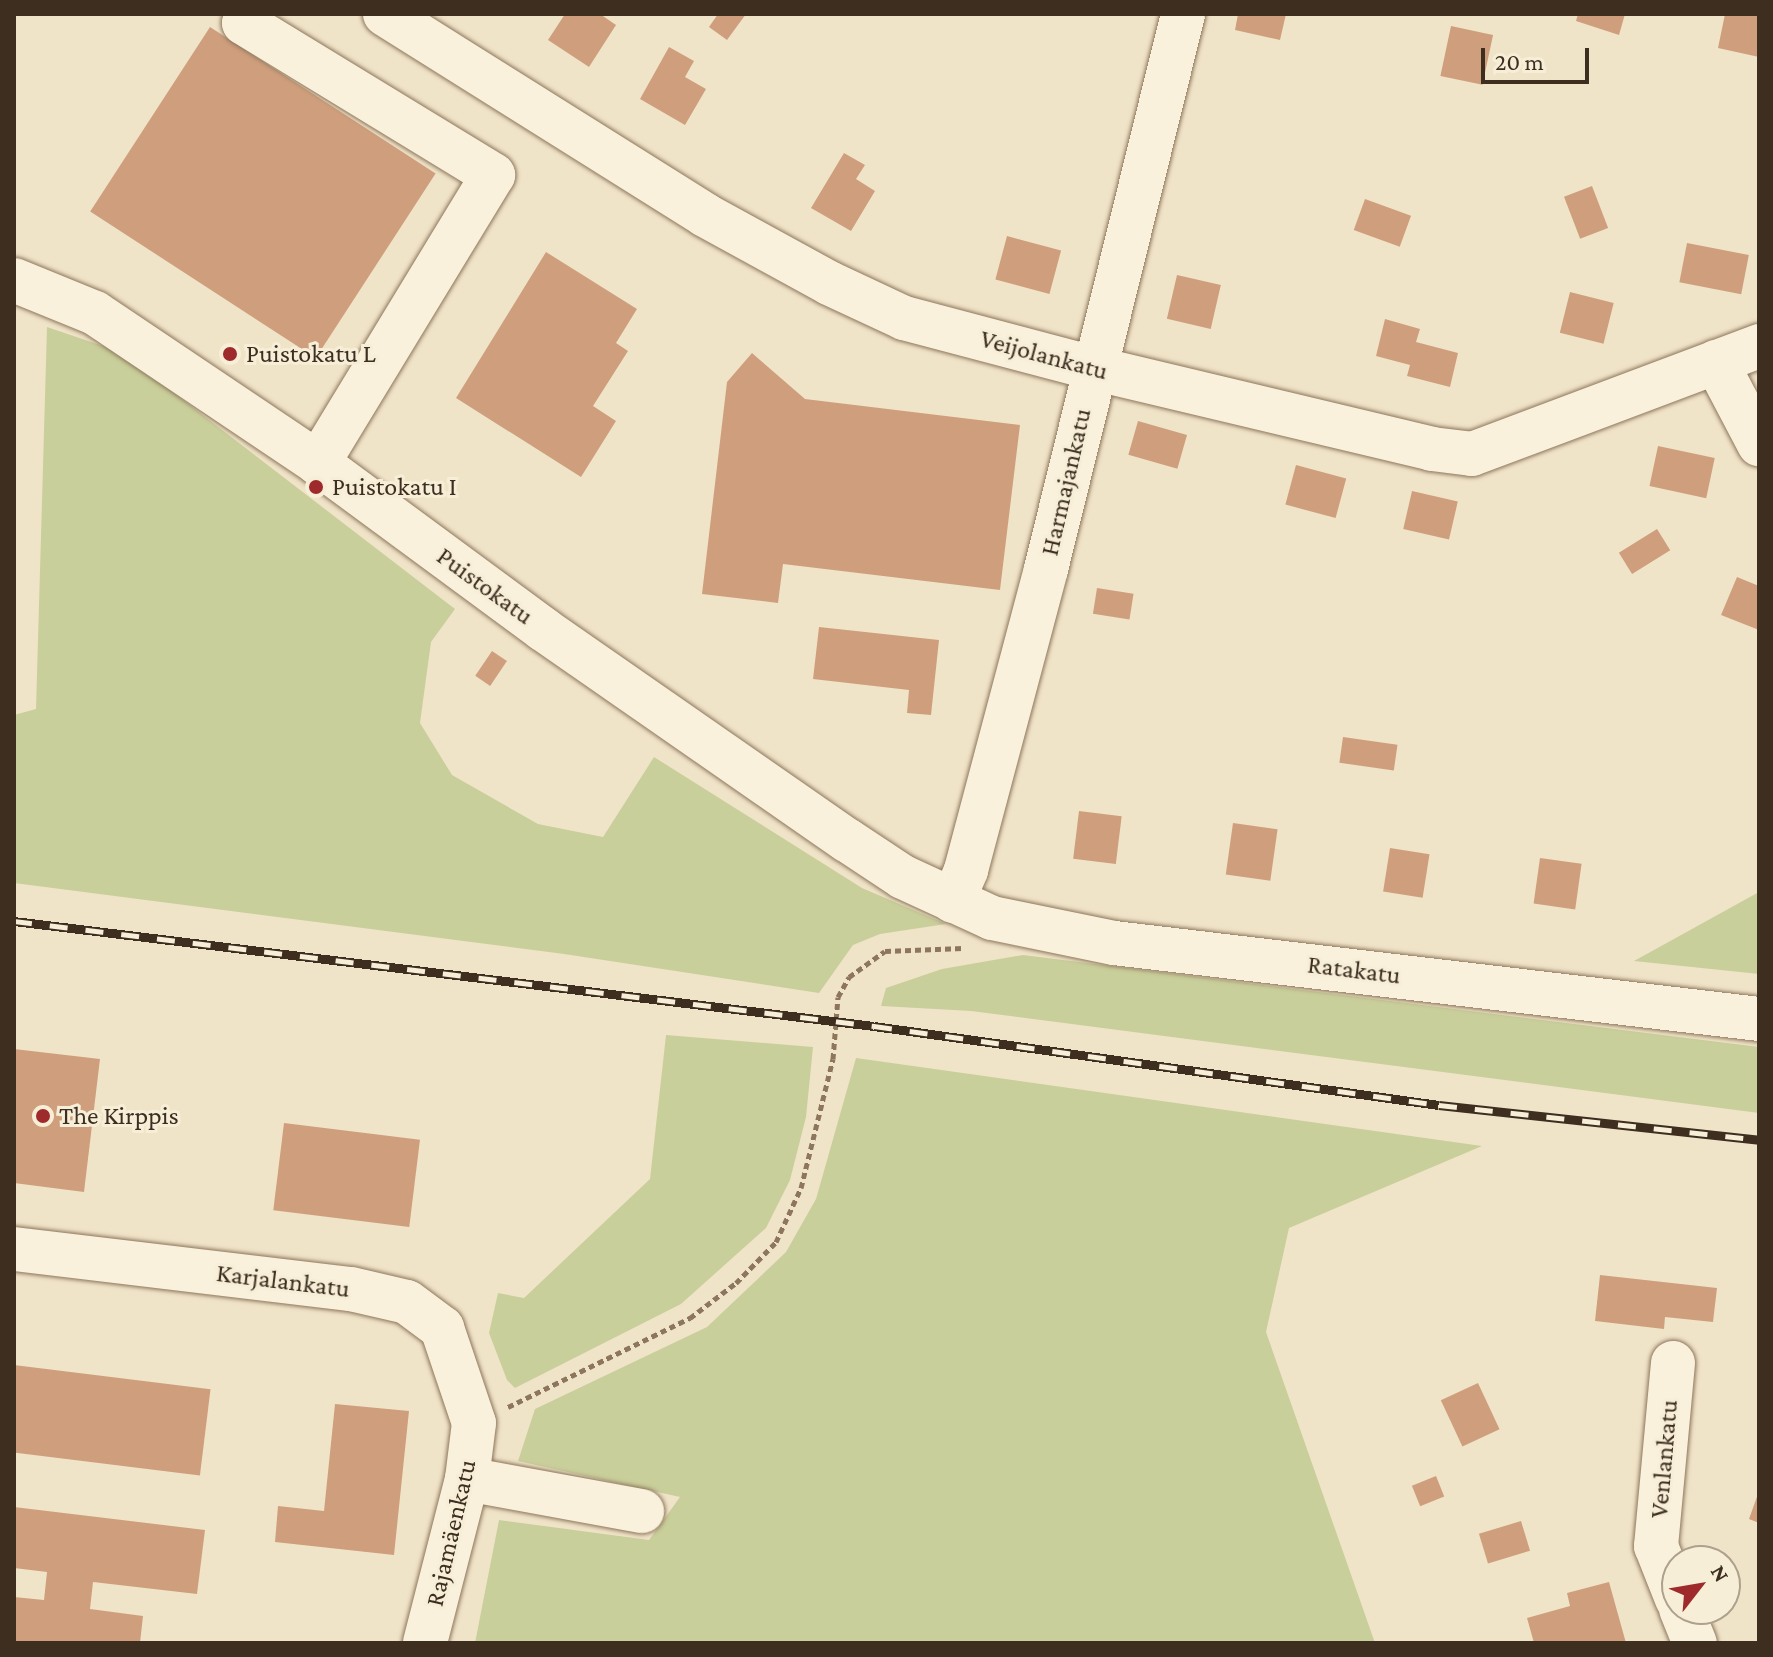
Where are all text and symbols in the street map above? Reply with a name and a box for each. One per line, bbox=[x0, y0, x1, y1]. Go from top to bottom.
scale bar bbox=[1485, 32, 1593, 82]
text: 20 m bbox=[1495, 48, 1544, 75]
street label: Veijolankatu bbox=[977, 323, 1111, 387]
place label: Puistokatu L bbox=[246, 338, 376, 370]
marker: Puistokatu L bbox=[221, 345, 239, 363]
street label: Harmajankatu bbox=[1034, 405, 1098, 559]
place label: Puistokatu I bbox=[332, 471, 457, 503]
marker: Puistokatu I bbox=[307, 478, 325, 496]
street label: Puistokatu bbox=[431, 540, 539, 632]
street label: Ratakatu bbox=[1306, 949, 1402, 991]
place label: The Kirppis bbox=[59, 1100, 179, 1132]
marker: The Kirppis bbox=[34, 1107, 52, 1125]
street label: Karjalankatu bbox=[215, 1257, 351, 1305]
street label: Venlankatu bbox=[1643, 1399, 1685, 1519]
street label: Rajamäenkatu bbox=[419, 1457, 483, 1609]
north arrow bbox=[1661, 1545, 1741, 1625]
text: N bbox=[1706, 1561, 1735, 1586]

